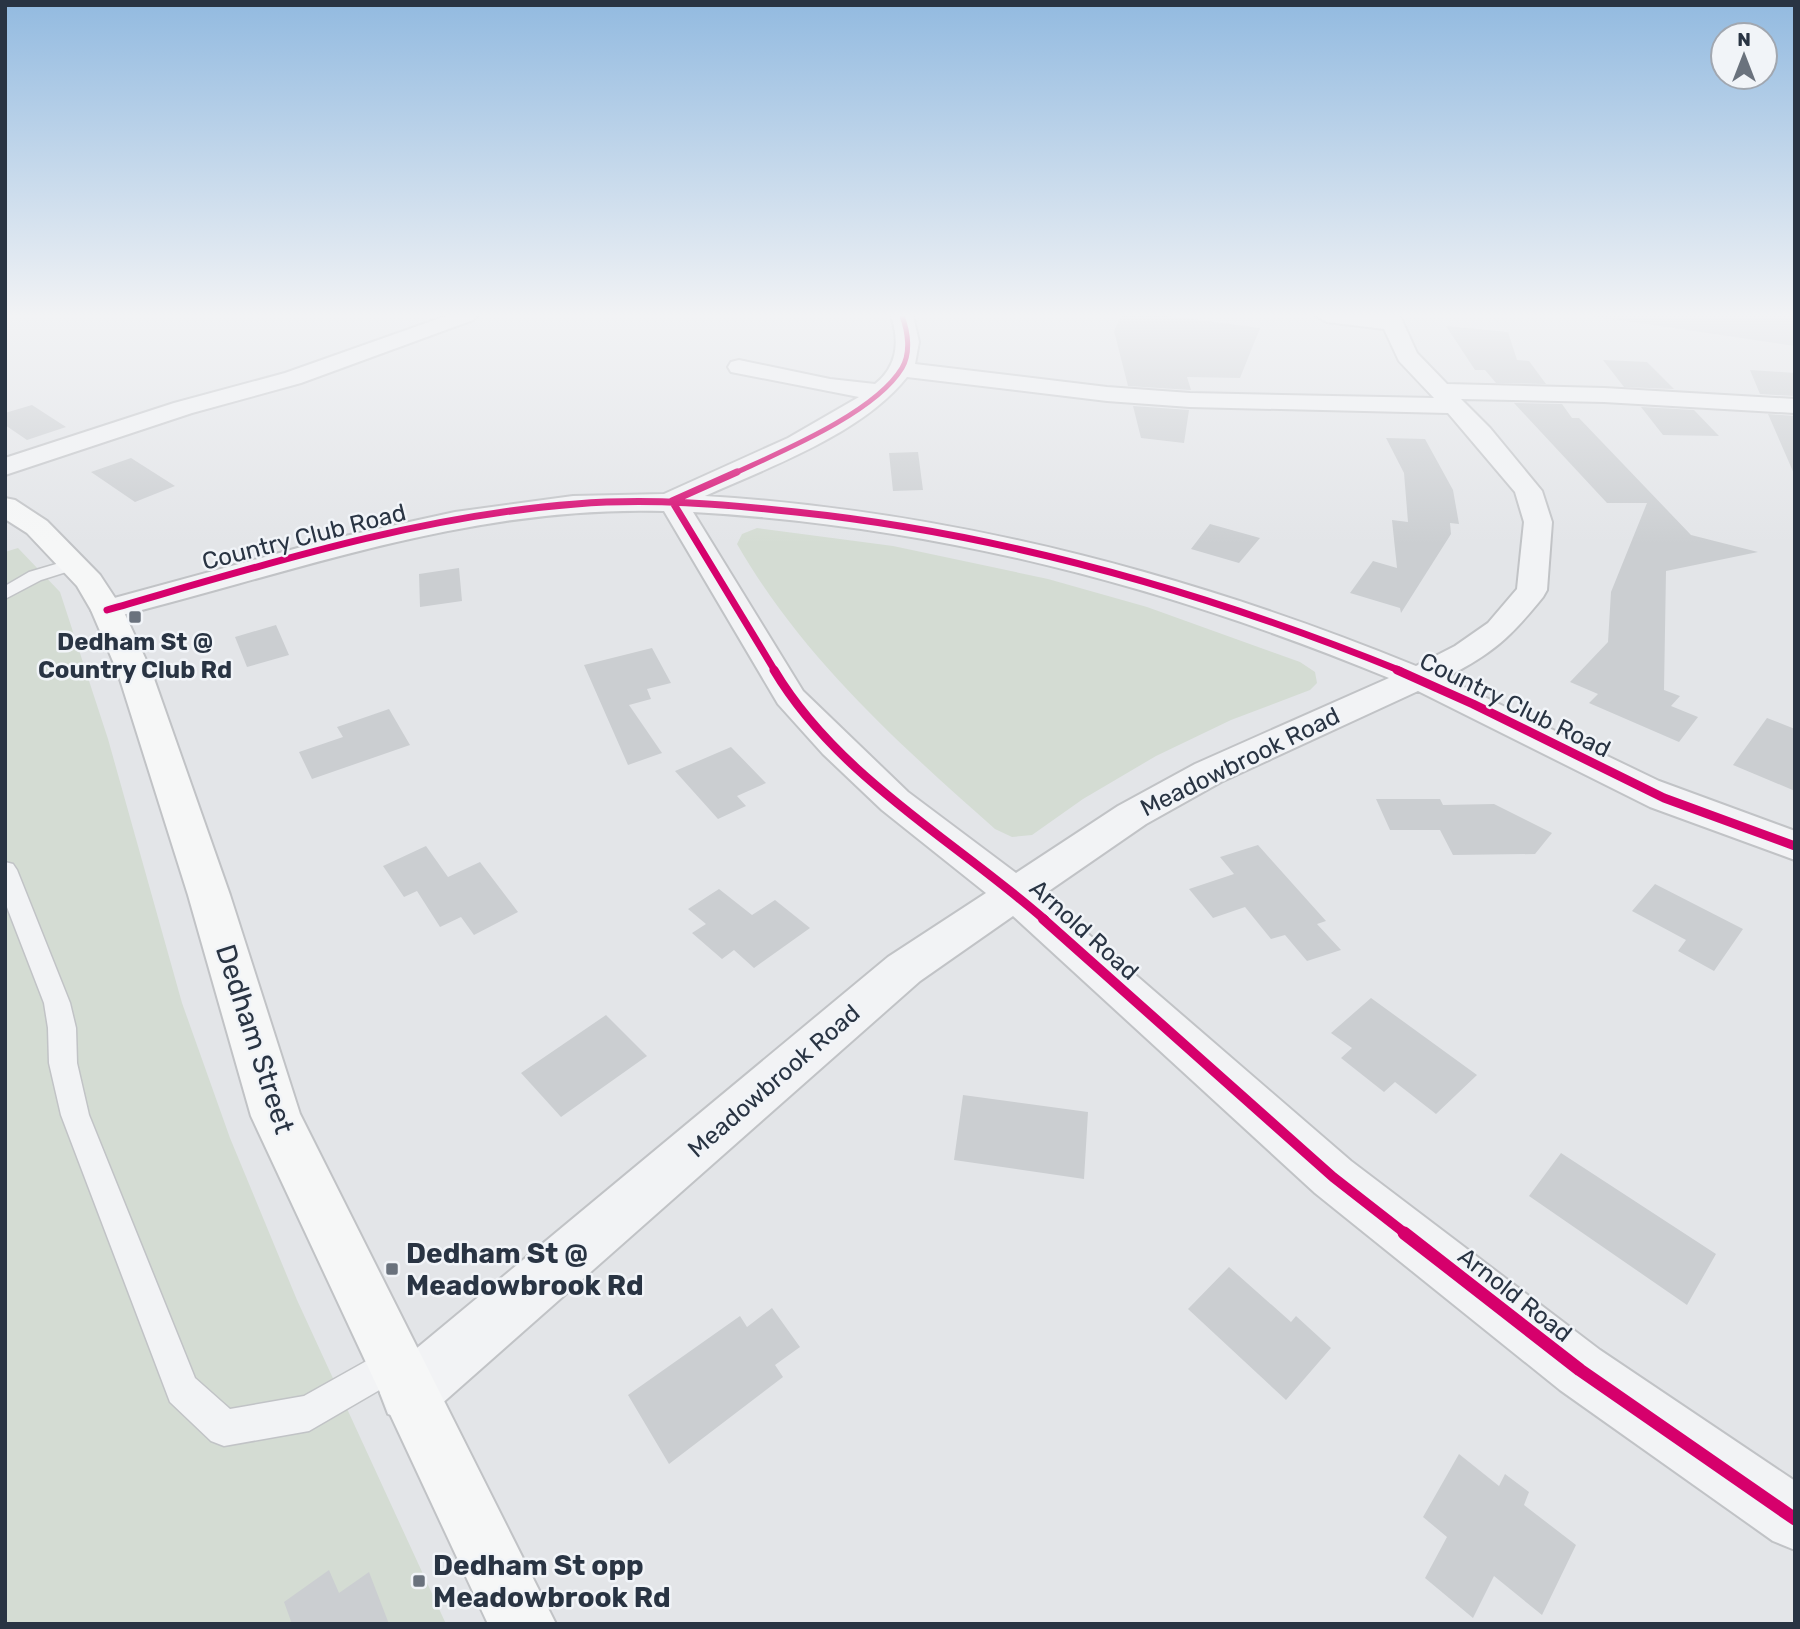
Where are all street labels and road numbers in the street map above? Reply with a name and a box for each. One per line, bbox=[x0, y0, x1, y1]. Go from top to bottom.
street label: Country Club Road bbox=[199, 498, 409, 576]
street label: Country Club Road bbox=[1415, 647, 1615, 763]
street label: Meadowbrook Road bbox=[1136, 702, 1344, 822]
street label: Arnold Road bbox=[1024, 874, 1144, 986]
street label: Dedham Street bbox=[209, 940, 301, 1138]
street label: Meadowbrook Road bbox=[682, 999, 866, 1163]
street label: Arnold Road bbox=[1453, 1242, 1577, 1348]

